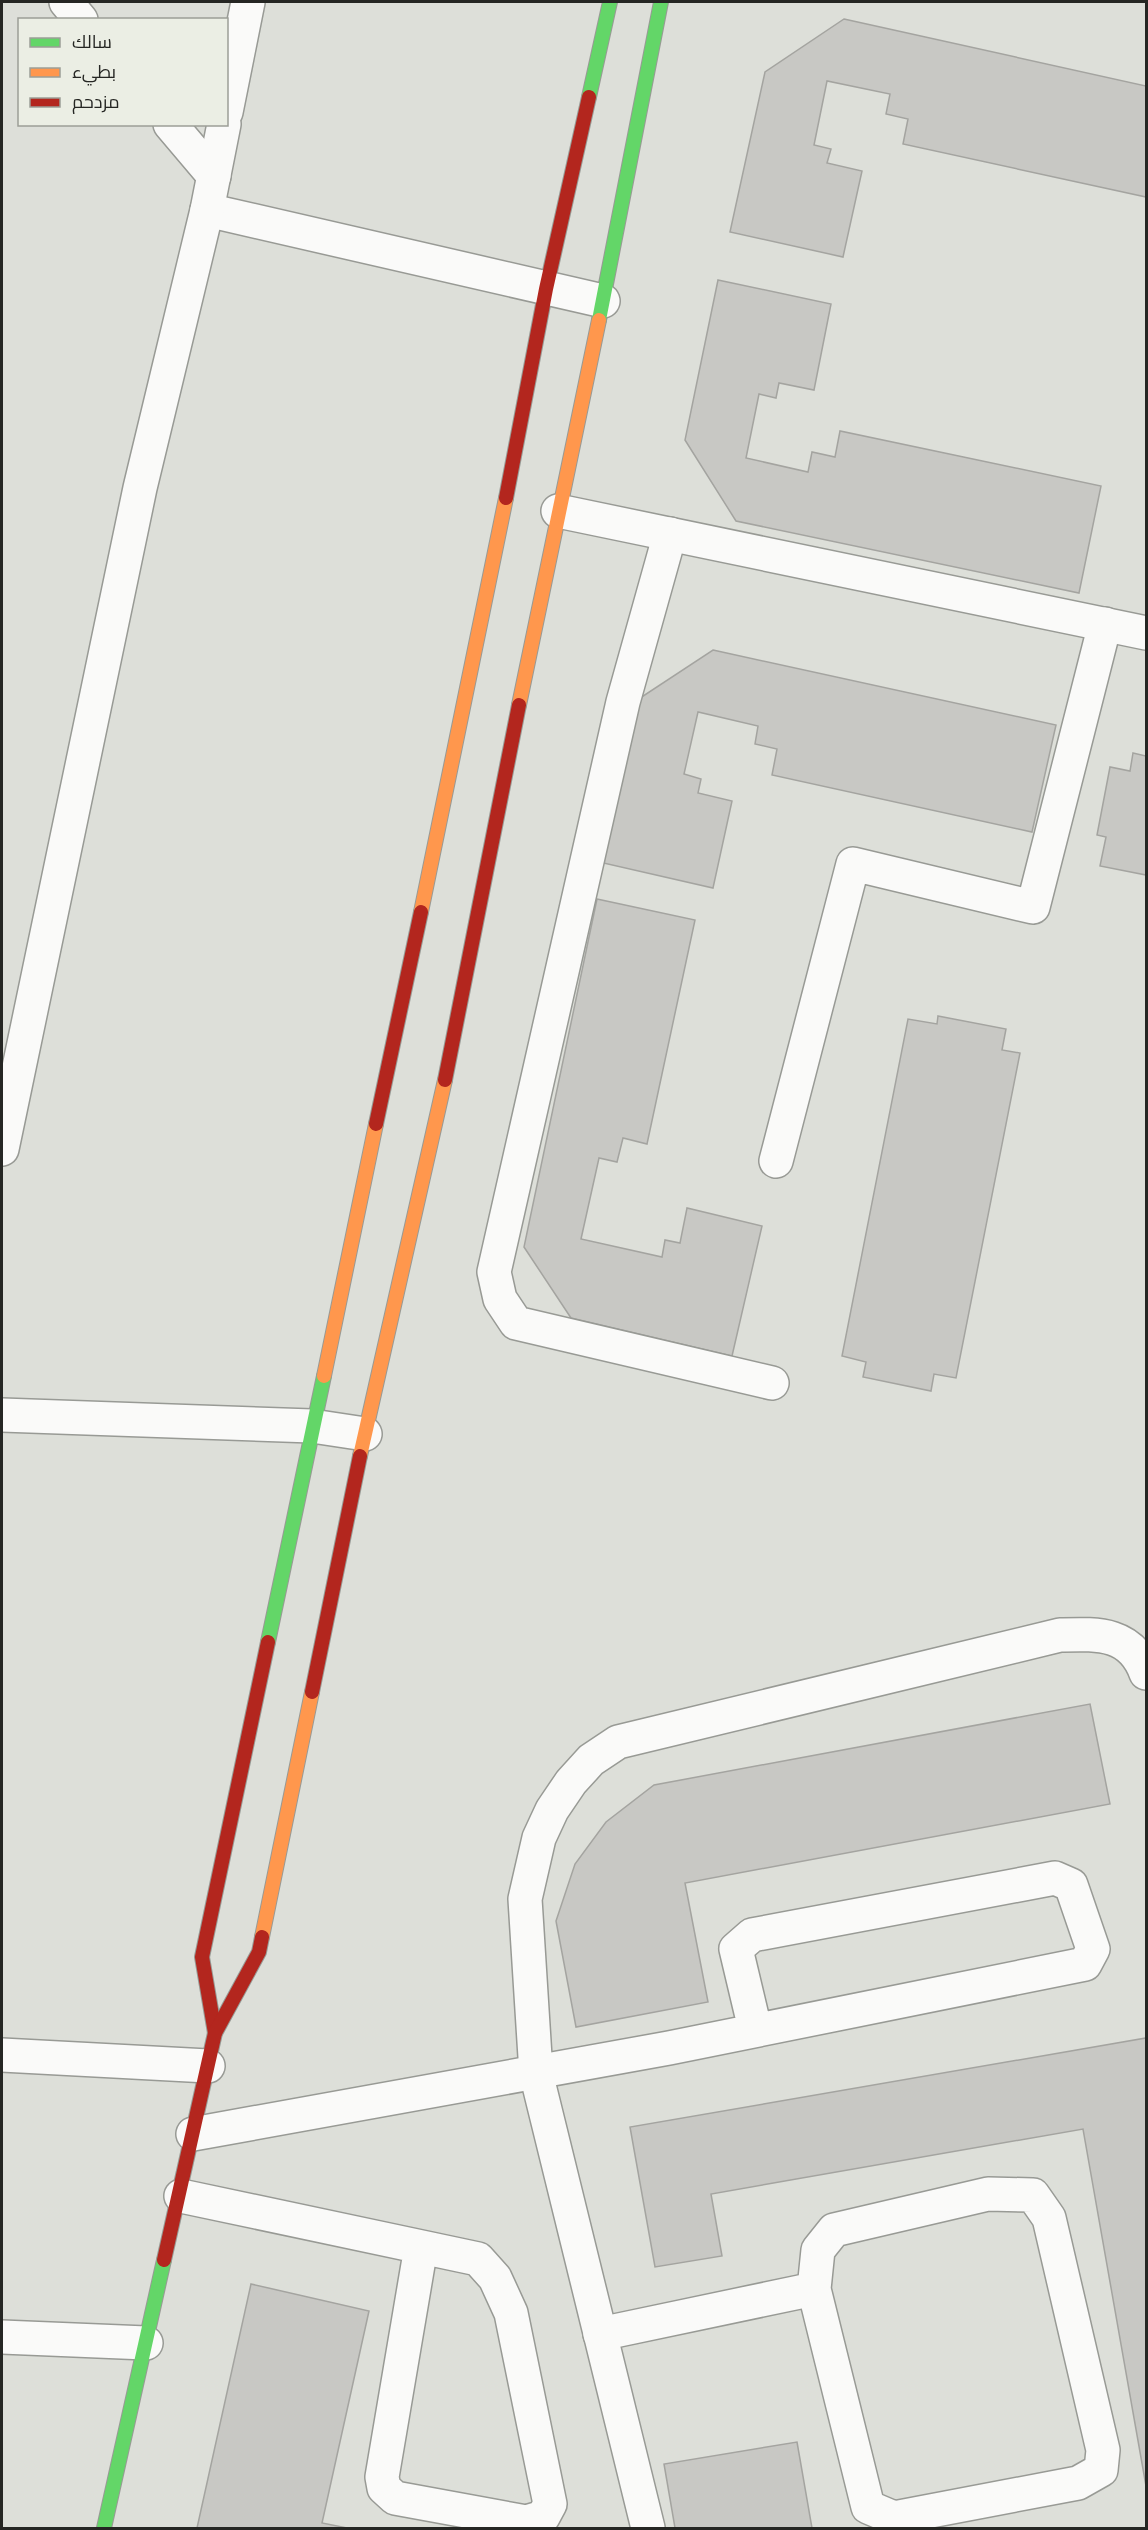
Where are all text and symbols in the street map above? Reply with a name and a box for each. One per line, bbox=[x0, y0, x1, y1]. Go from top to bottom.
legend bbox=[18, 18, 228, 126]
text: سالك bbox=[72, 31, 112, 53]
text: بطيء bbox=[72, 61, 116, 86]
text: مزدحم bbox=[72, 91, 120, 114]

